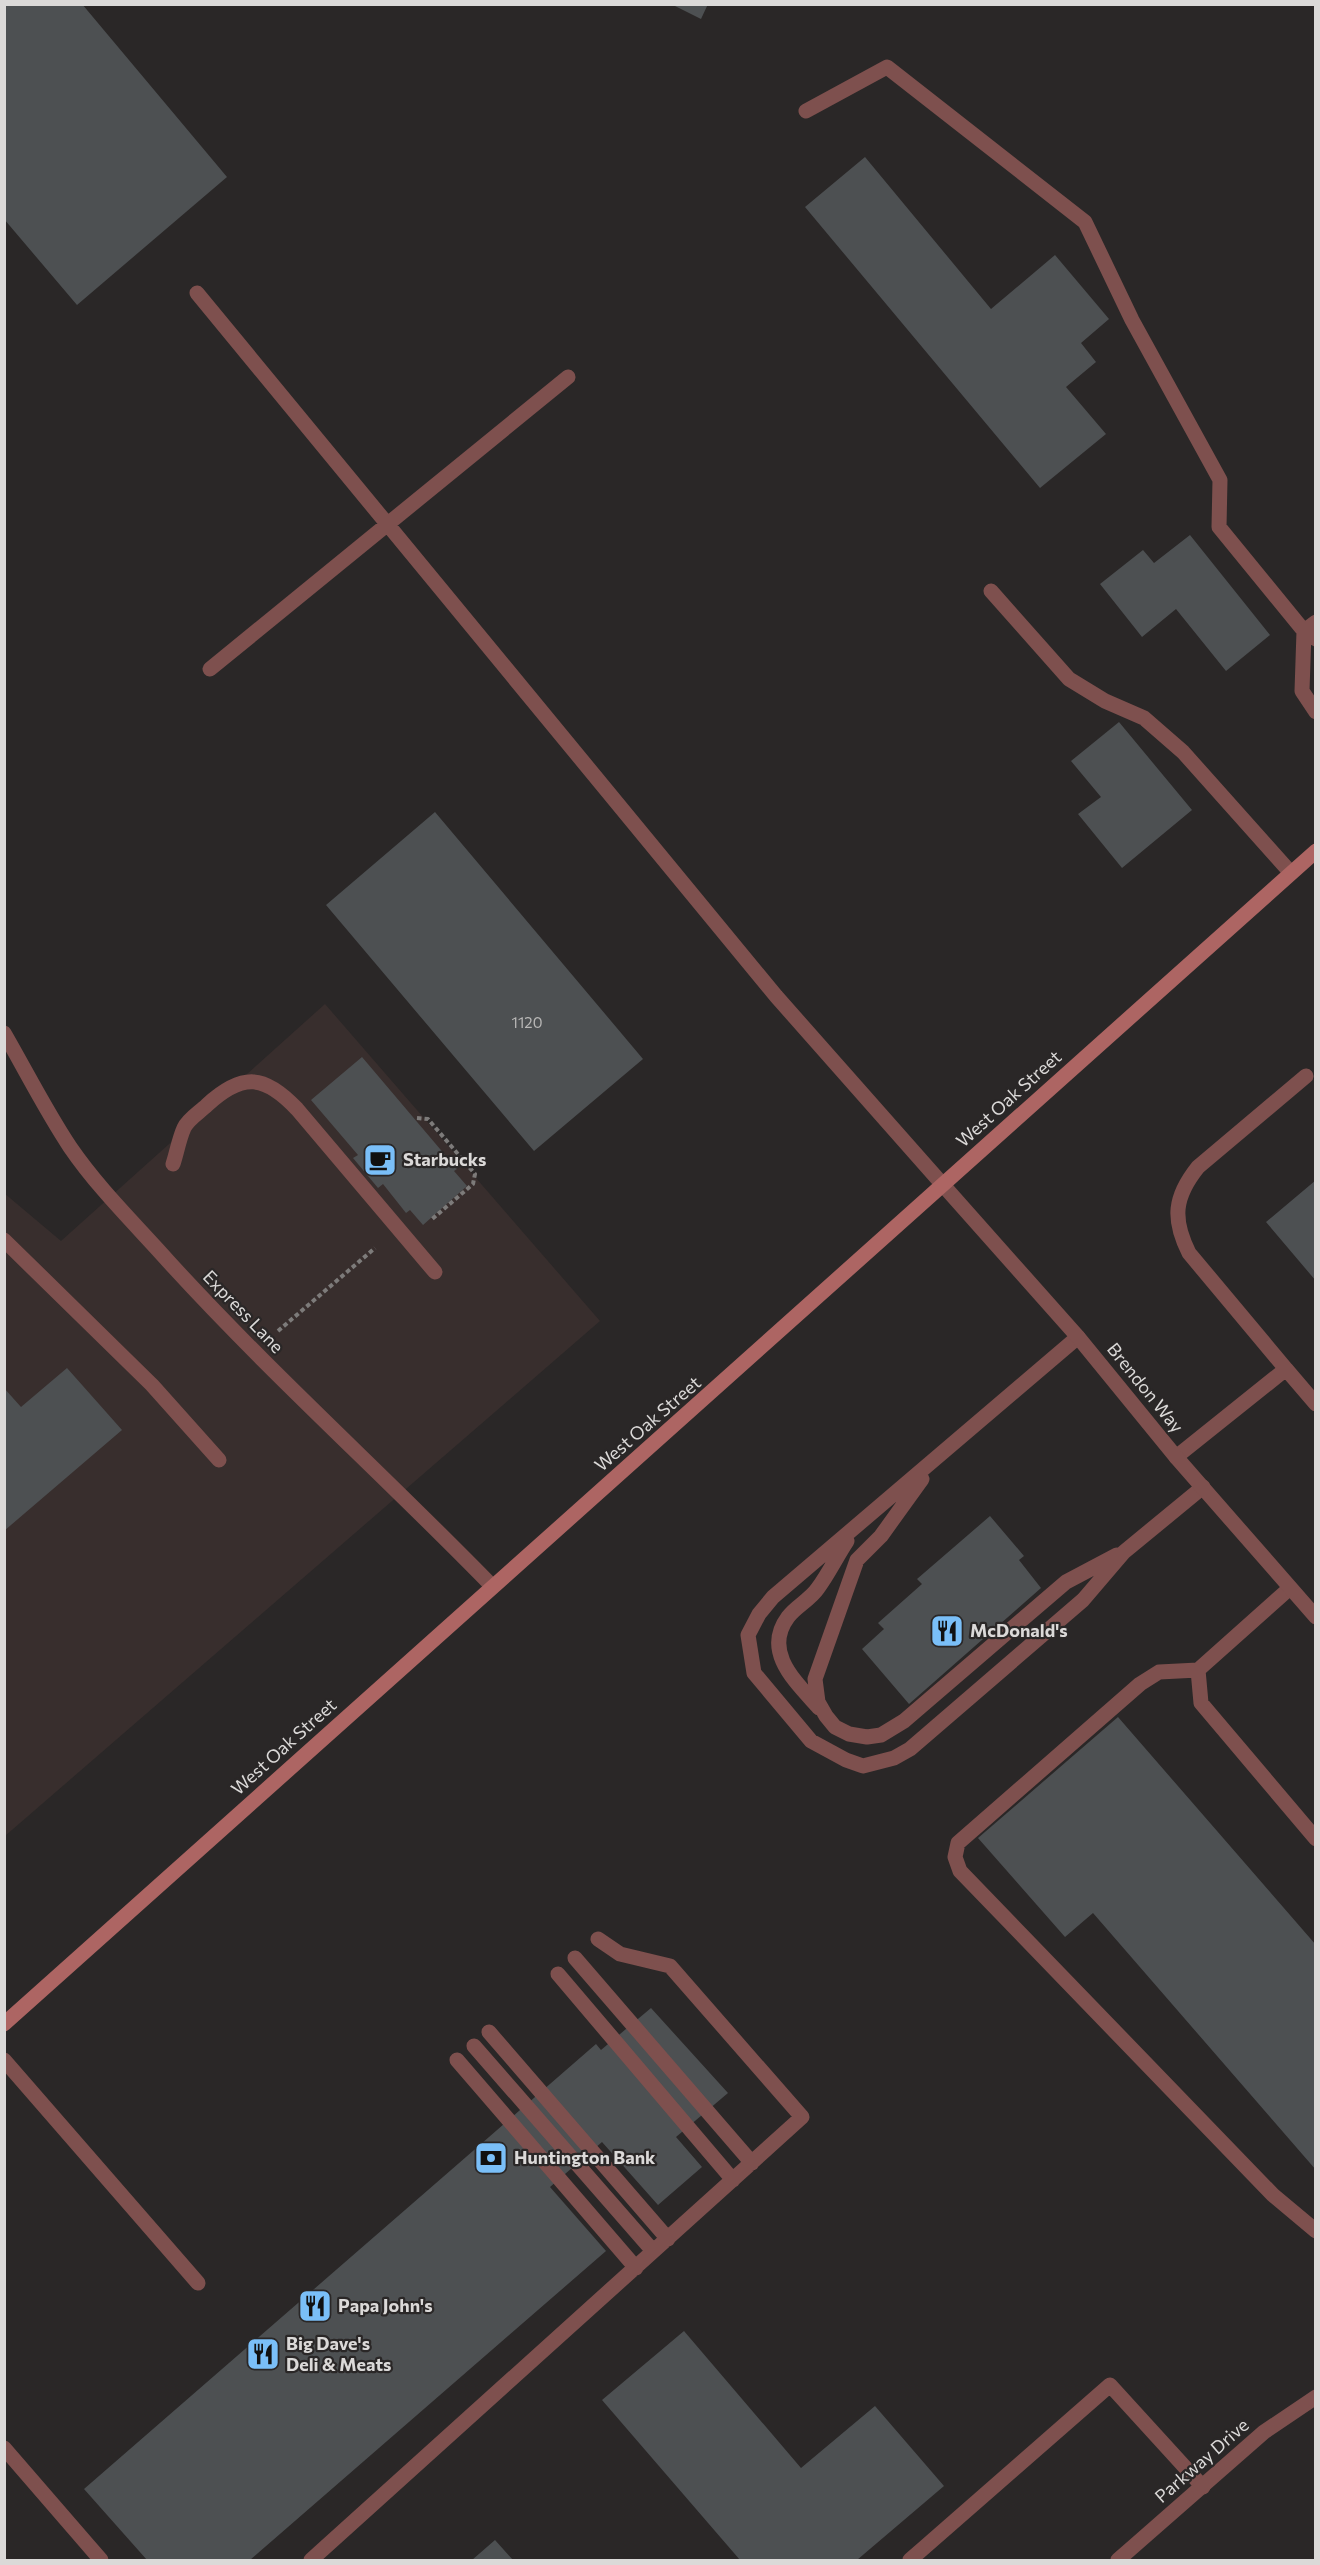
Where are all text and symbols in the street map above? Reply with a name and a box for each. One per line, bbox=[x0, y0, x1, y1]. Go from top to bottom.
house number: 1120 bbox=[512, 1013, 542, 1031]
street label: West Oak Street bbox=[951, 1045, 1065, 1151]
cafe icon: Starbucks bbox=[362, 1142, 398, 1178]
place label: Starbucks bbox=[403, 1148, 487, 1170]
street label: Express Lane bbox=[199, 1265, 289, 1357]
street label: Brendon Way bbox=[1103, 1338, 1189, 1437]
street label: West Oak Street bbox=[590, 1371, 705, 1475]
restaurant icon: McDonald's bbox=[929, 1613, 965, 1649]
place label: McDonald's bbox=[970, 1619, 1068, 1641]
street label: West Oak Street bbox=[226, 1693, 340, 1799]
bank icon: Huntington Bank bbox=[473, 2140, 509, 2176]
place label: Huntington Bank bbox=[514, 2146, 656, 2168]
restaurant icon: Papa John's bbox=[297, 2288, 333, 2324]
place label: Papa John's bbox=[338, 2294, 433, 2316]
place label: Big Dave's Deli & Meats bbox=[286, 2332, 391, 2375]
restaurant icon: Big Dave's Deli & Meats bbox=[245, 2336, 281, 2372]
street label: Parkway Drive bbox=[1150, 2413, 1253, 2507]

